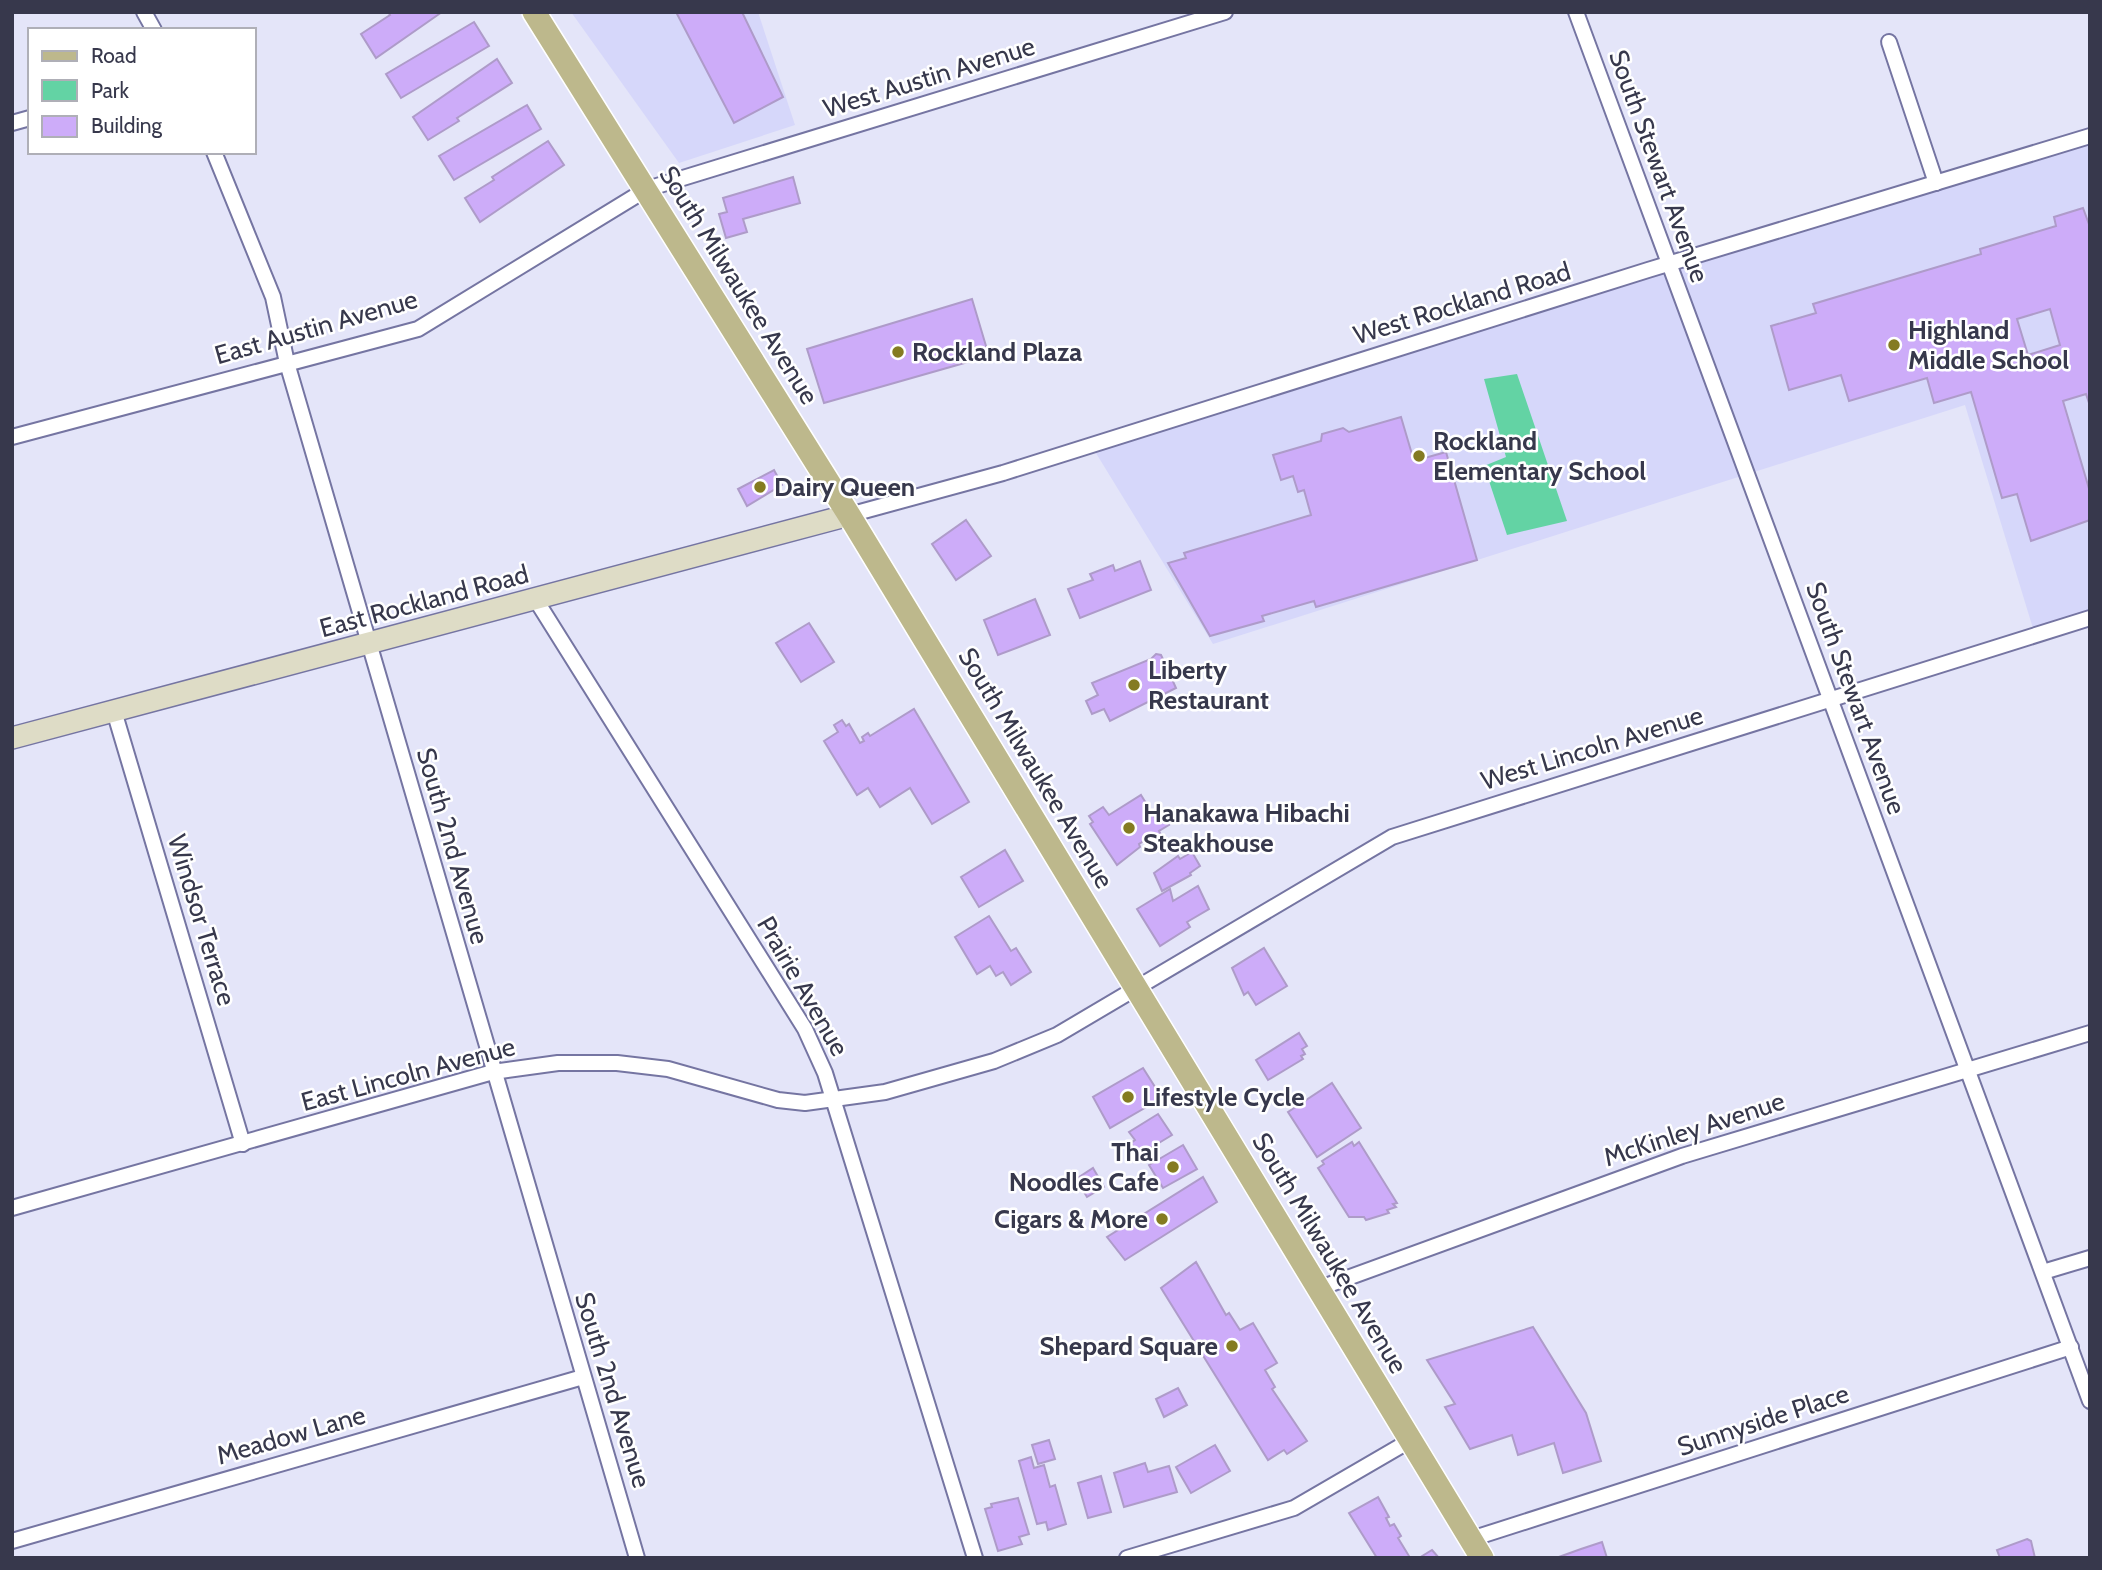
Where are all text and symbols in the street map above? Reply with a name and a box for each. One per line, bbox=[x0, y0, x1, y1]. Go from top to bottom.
legend bbox=[28, 28, 256, 154]
street label: West Austin Avenue bbox=[819, 30, 1039, 124]
text: Road bbox=[91, 43, 137, 68]
street label: South Stewart Avenue bbox=[1602, 45, 1716, 287]
text: Park bbox=[91, 78, 129, 103]
text: Building bbox=[91, 113, 163, 138]
street label: South Milwaukee Avenue bbox=[653, 160, 825, 410]
street label: West Rockland Road bbox=[1350, 255, 1574, 351]
street label: East Austin Avenue bbox=[211, 283, 421, 371]
place label: Highland Middle School bbox=[1908, 314, 2069, 376]
place label: Rockland Plaza bbox=[912, 336, 1082, 368]
marker: Highland Middle School bbox=[1886, 337, 1902, 353]
marker: Rockland Plaza bbox=[890, 344, 906, 360]
place label: Rockland Elementary School bbox=[1433, 425, 1646, 487]
marker: Rockland Elementary School bbox=[1411, 448, 1427, 464]
place label: Dairy Queen bbox=[774, 471, 915, 503]
marker: Dairy Queen bbox=[752, 479, 768, 495]
street label: East Rockland Road bbox=[316, 558, 532, 644]
street label: South Stewart Avenue bbox=[1799, 577, 1913, 819]
street label: South Milwaukee Avenue bbox=[951, 642, 1121, 894]
place label: Liberty Restaurant bbox=[1148, 654, 1269, 716]
marker: Liberty Restaurant bbox=[1126, 677, 1142, 693]
street label: West Lincoln Avenue bbox=[1477, 699, 1707, 797]
street label: South 2nd Avenue bbox=[410, 744, 496, 948]
place label: Hanakawa Hibachi Steakhouse bbox=[1143, 797, 1350, 859]
marker: Hanakawa Hibachi Steakhouse bbox=[1121, 820, 1137, 836]
street label: Windsor Terrace bbox=[161, 831, 243, 1009]
street label: Prairie Avenue bbox=[750, 910, 856, 1062]
street label: East Lincoln Avenue bbox=[297, 1030, 519, 1118]
place label: Lifestyle Cycle bbox=[1142, 1081, 1305, 1113]
street label: McKinley Avenue bbox=[1599, 1085, 1789, 1173]
marker: Lifestyle Cycle bbox=[1120, 1089, 1136, 1105]
street label: South Milwaukee Avenue bbox=[1245, 1127, 1415, 1379]
place label: Thai Noodles Cafe bbox=[1009, 1136, 1159, 1198]
marker: Thai Noodles Cafe bbox=[1165, 1159, 1181, 1175]
place label: Cigars & More bbox=[994, 1203, 1148, 1235]
marker: Cigars & More bbox=[1154, 1211, 1170, 1227]
street label: South 2nd Avenue bbox=[568, 1288, 658, 1492]
place label: Shepard Square bbox=[1040, 1330, 1218, 1362]
marker: Shepard Square bbox=[1224, 1338, 1240, 1354]
street label: Sunnyside Place bbox=[1673, 1377, 1853, 1463]
street label: Meadow Lane bbox=[213, 1398, 369, 1472]

